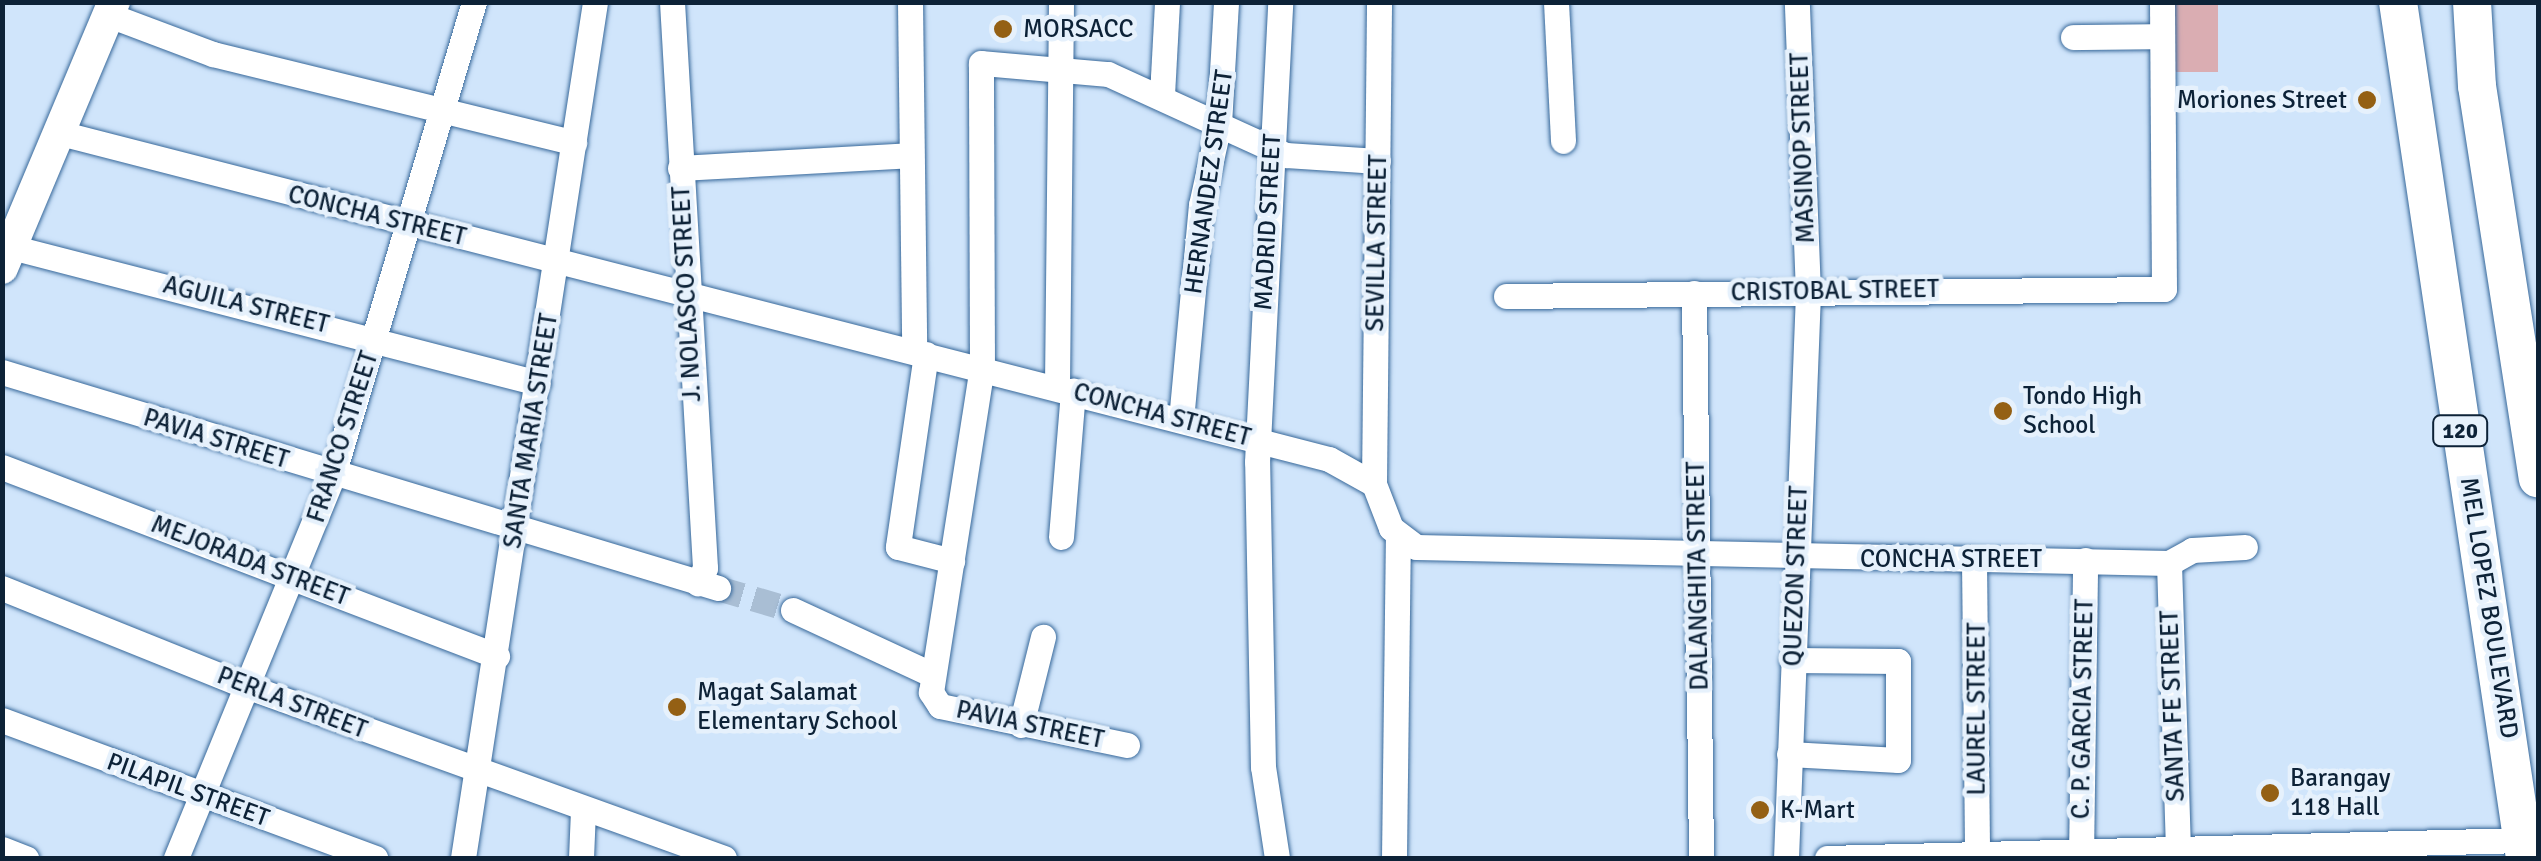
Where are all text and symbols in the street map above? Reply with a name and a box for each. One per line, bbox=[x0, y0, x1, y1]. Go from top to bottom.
place label: MORSACC bbox=[1023, 14, 1134, 44]
marker: MORSACC bbox=[992, 18, 1014, 40]
street label: MASINOP STREET bbox=[1785, 52, 1821, 244]
street label: HERNANDEZ STREET bbox=[1178, 68, 1240, 296]
place label: Moriones Street bbox=[2177, 85, 2347, 115]
marker: Moriones Street bbox=[2356, 89, 2378, 111]
street label: MADRID STREET bbox=[1248, 133, 1288, 311]
street label: SEVILLA STREET bbox=[1360, 154, 1394, 332]
street label: CONCHA STREET bbox=[285, 179, 469, 253]
street label: J. NOLASCO STREET bbox=[666, 185, 708, 403]
street label: AGUILA STREET bbox=[160, 270, 332, 340]
street label: CRISTOBAL STREET bbox=[1730, 274, 1940, 308]
street label: SANTA MARIA STREET bbox=[498, 311, 564, 551]
street label: FRANCO STREET bbox=[301, 348, 385, 526]
street label: CONCHA STREET bbox=[1070, 377, 1254, 453]
place label: Tondo High School bbox=[2023, 382, 2142, 441]
marker: Tondo High School bbox=[1992, 400, 2014, 422]
street label: PAVIA STREET bbox=[140, 403, 292, 475]
road number: 120 bbox=[2430, 414, 2490, 448]
street label: DALANGHITA STREET bbox=[1681, 461, 1715, 691]
street label: MEL LOPEZ BOULEVARD bbox=[2454, 475, 2524, 741]
street label: QUEZON STREET bbox=[1778, 485, 1814, 667]
street label: MEJORADA STREET bbox=[147, 509, 353, 613]
street label: CONCHA STREET bbox=[1860, 544, 2042, 574]
street label: C. P. GARCIA STREET bbox=[2066, 599, 2100, 819]
street label: SANTA FE STREET bbox=[2155, 610, 2191, 802]
street label: LAUREL STREET bbox=[1962, 623, 1992, 795]
street label: PERLA STREET bbox=[213, 661, 371, 745]
place label: Magat Salamat Elementary School bbox=[697, 678, 898, 737]
street label: PAVIA STREET bbox=[953, 695, 1107, 755]
marker: Magat Salamat Elementary School bbox=[666, 696, 688, 718]
street label: PILAPIL STREET bbox=[103, 747, 273, 833]
place label: Barangay 118 Hall bbox=[2290, 764, 2390, 823]
marker: Barangay 118 Hall bbox=[2259, 782, 2281, 804]
place label: K-Mart bbox=[1780, 795, 1855, 825]
marker: K-Mart bbox=[1749, 799, 1771, 821]

